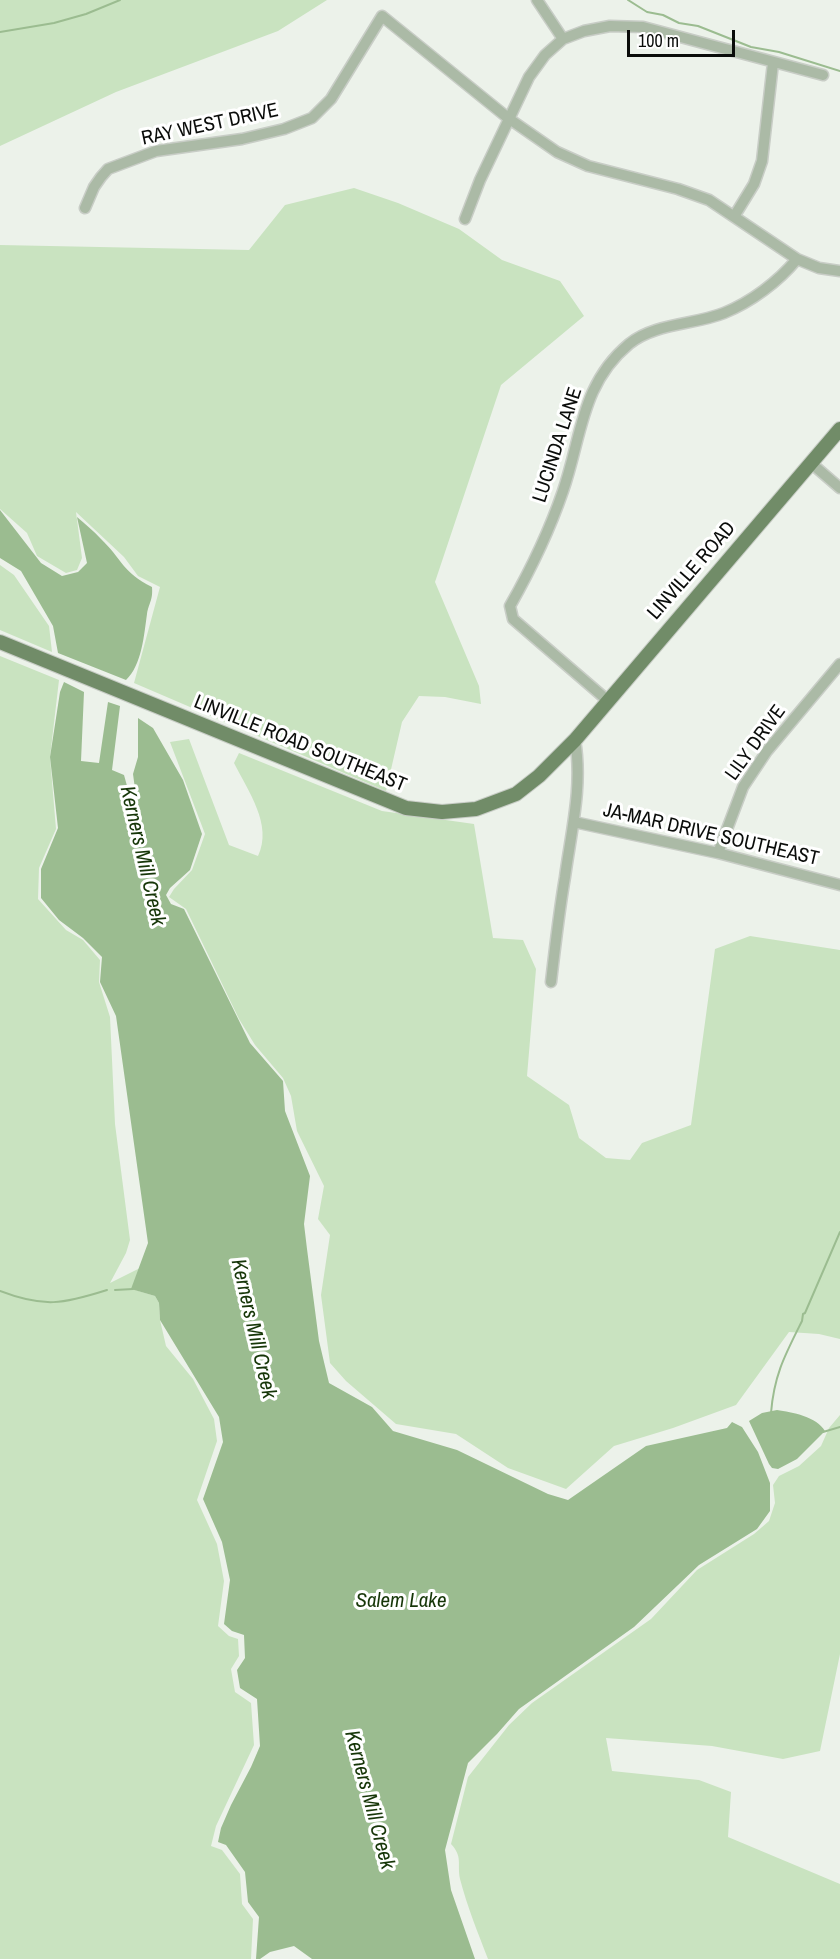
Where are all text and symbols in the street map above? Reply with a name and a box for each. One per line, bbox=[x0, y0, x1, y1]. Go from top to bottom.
scale bar bbox=[630, 18, 738, 56]
text: 100 m bbox=[638, 28, 679, 53]
street label: RAY WEST DRIVE bbox=[139, 99, 281, 151]
street label: LUCINDA LANE bbox=[528, 385, 588, 505]
street label: LINVILLE ROAD bbox=[643, 517, 741, 625]
street label: LINVILLE ROAD SOUTHEAST bbox=[190, 690, 410, 798]
street label: LILY DRIVE bbox=[721, 701, 791, 785]
water label: Kerners Mill Creek bbox=[114, 784, 170, 928]
street label: JA-MAR DRIVE SOUTHEAST bbox=[601, 799, 821, 871]
water label: Kerners Mill Creek bbox=[225, 1257, 281, 1401]
water label: Salem Lake bbox=[356, 1588, 446, 1614]
water label: Kerners Mill Creek bbox=[338, 1728, 400, 1872]

